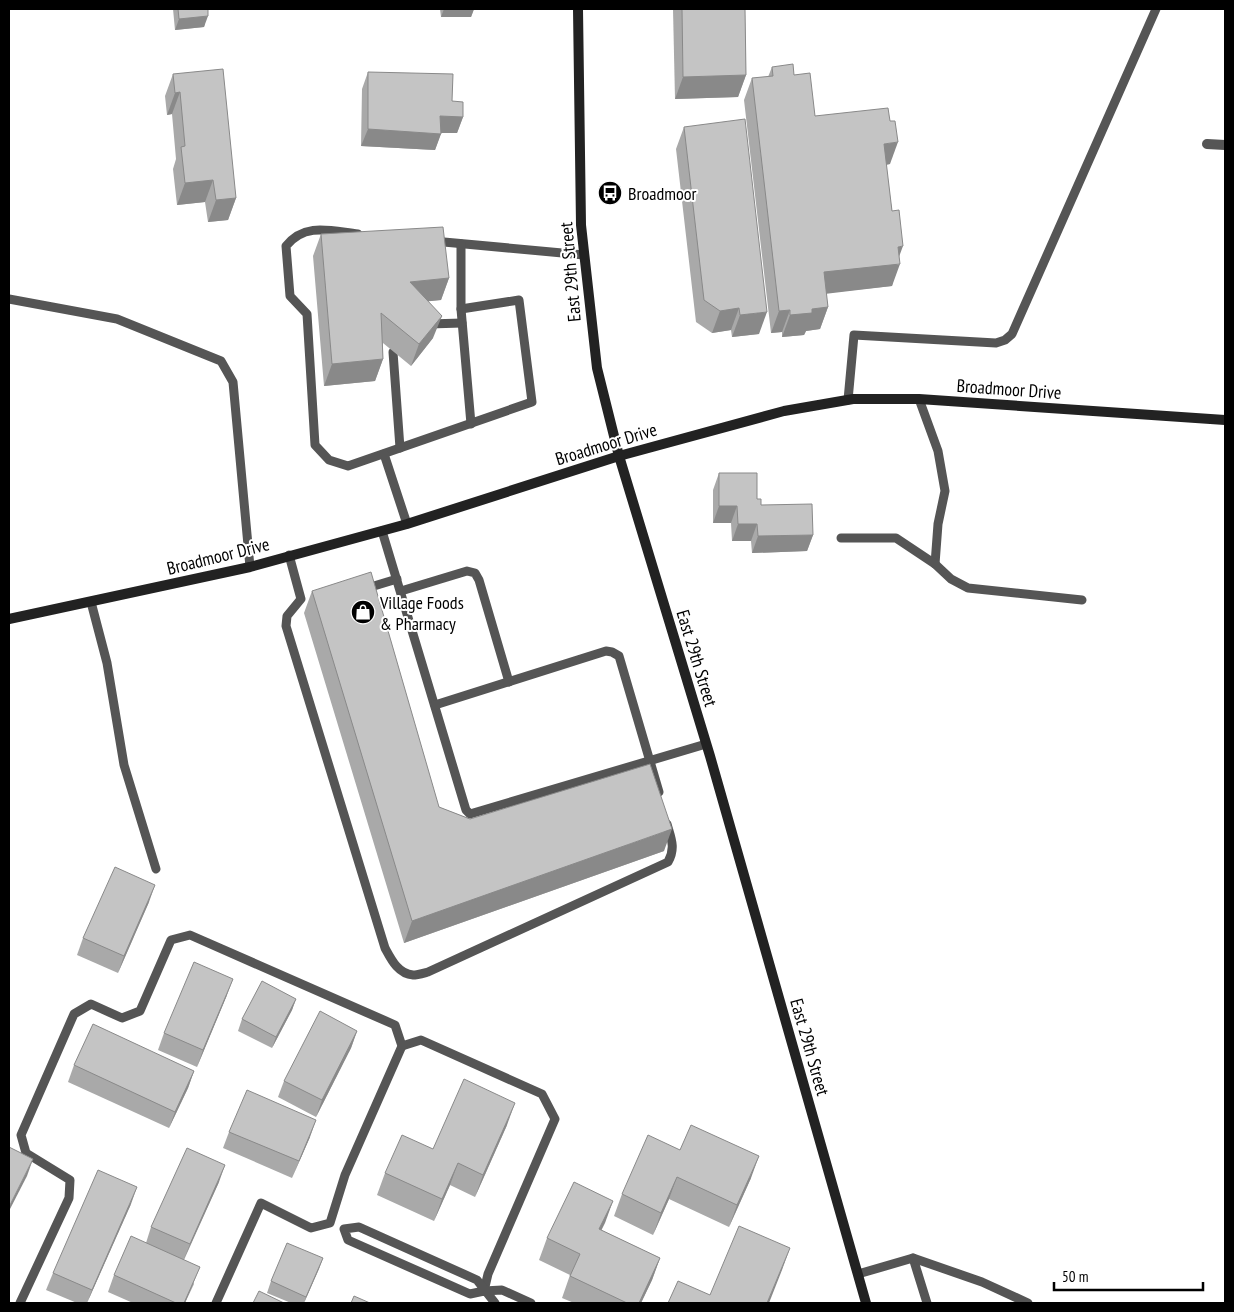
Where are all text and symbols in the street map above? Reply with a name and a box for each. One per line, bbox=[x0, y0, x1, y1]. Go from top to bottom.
bus stop icon: Broadmoor bbox=[597, 180, 623, 206]
place label: Broadmoor bbox=[628, 182, 696, 205]
street label: East 29th Street bbox=[554, 221, 586, 323]
street label: Broadmoor Drive bbox=[956, 374, 1062, 404]
street label: Broadmoor Drive bbox=[552, 418, 660, 470]
street label: Broadmoor Drive bbox=[164, 532, 272, 580]
place label: Village Foods & Pharmacy bbox=[379, 591, 464, 635]
shop icon: Village Foods & Pharmacy bbox=[350, 599, 376, 625]
street label: East 29th Street bbox=[671, 607, 723, 709]
street label: East 29th Street bbox=[785, 996, 835, 1098]
scale bar bbox=[1054, 1260, 1203, 1292]
text: 50 m bbox=[1062, 1267, 1088, 1286]

